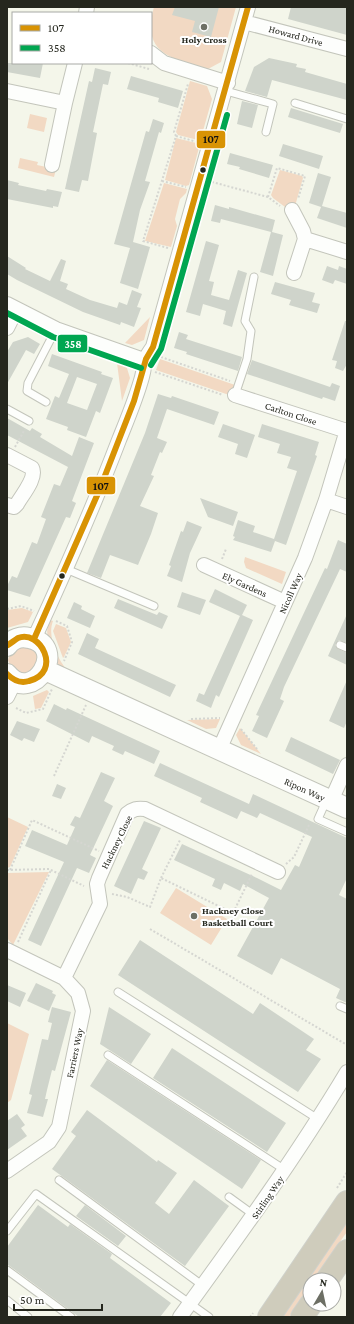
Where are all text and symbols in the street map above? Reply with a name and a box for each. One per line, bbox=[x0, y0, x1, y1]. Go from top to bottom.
legend bbox=[12, 12, 152, 64]
text: 107 bbox=[48, 21, 64, 35]
marker: Holy Cross bbox=[199, 22, 209, 32]
street label: Howard Drive bbox=[268, 23, 325, 48]
place label: Holy Cross bbox=[182, 34, 226, 45]
text: 358 bbox=[48, 41, 66, 55]
line badge: 107 bbox=[196, 130, 226, 149]
text: 107 bbox=[203, 133, 219, 145]
unlabelled marker bbox=[198, 165, 208, 175]
line badge: 358 bbox=[57, 334, 88, 353]
text: 358 bbox=[64, 338, 82, 350]
street label: Carlton Close bbox=[264, 400, 319, 427]
line badge: 107 bbox=[86, 476, 116, 495]
text: 107 bbox=[93, 480, 109, 492]
street label: Ely Gardens bbox=[221, 570, 269, 599]
unlabelled marker bbox=[57, 571, 67, 581]
street label: Nicoll Way bbox=[277, 571, 304, 615]
street label: Ripon Way bbox=[283, 776, 327, 803]
street label: Hackney Close bbox=[99, 813, 134, 871]
place label: Hackney Close Basketball Court bbox=[202, 905, 273, 928]
marker: Hackney Close Basketball Court bbox=[189, 911, 199, 921]
street label: Farriers Way bbox=[64, 1027, 85, 1079]
street label: Stirling Way bbox=[249, 1173, 286, 1221]
north arrow bbox=[302, 1272, 342, 1312]
text: N bbox=[319, 1276, 329, 1289]
scale bar bbox=[14, 1286, 102, 1312]
text: 50 m bbox=[20, 1293, 45, 1307]

